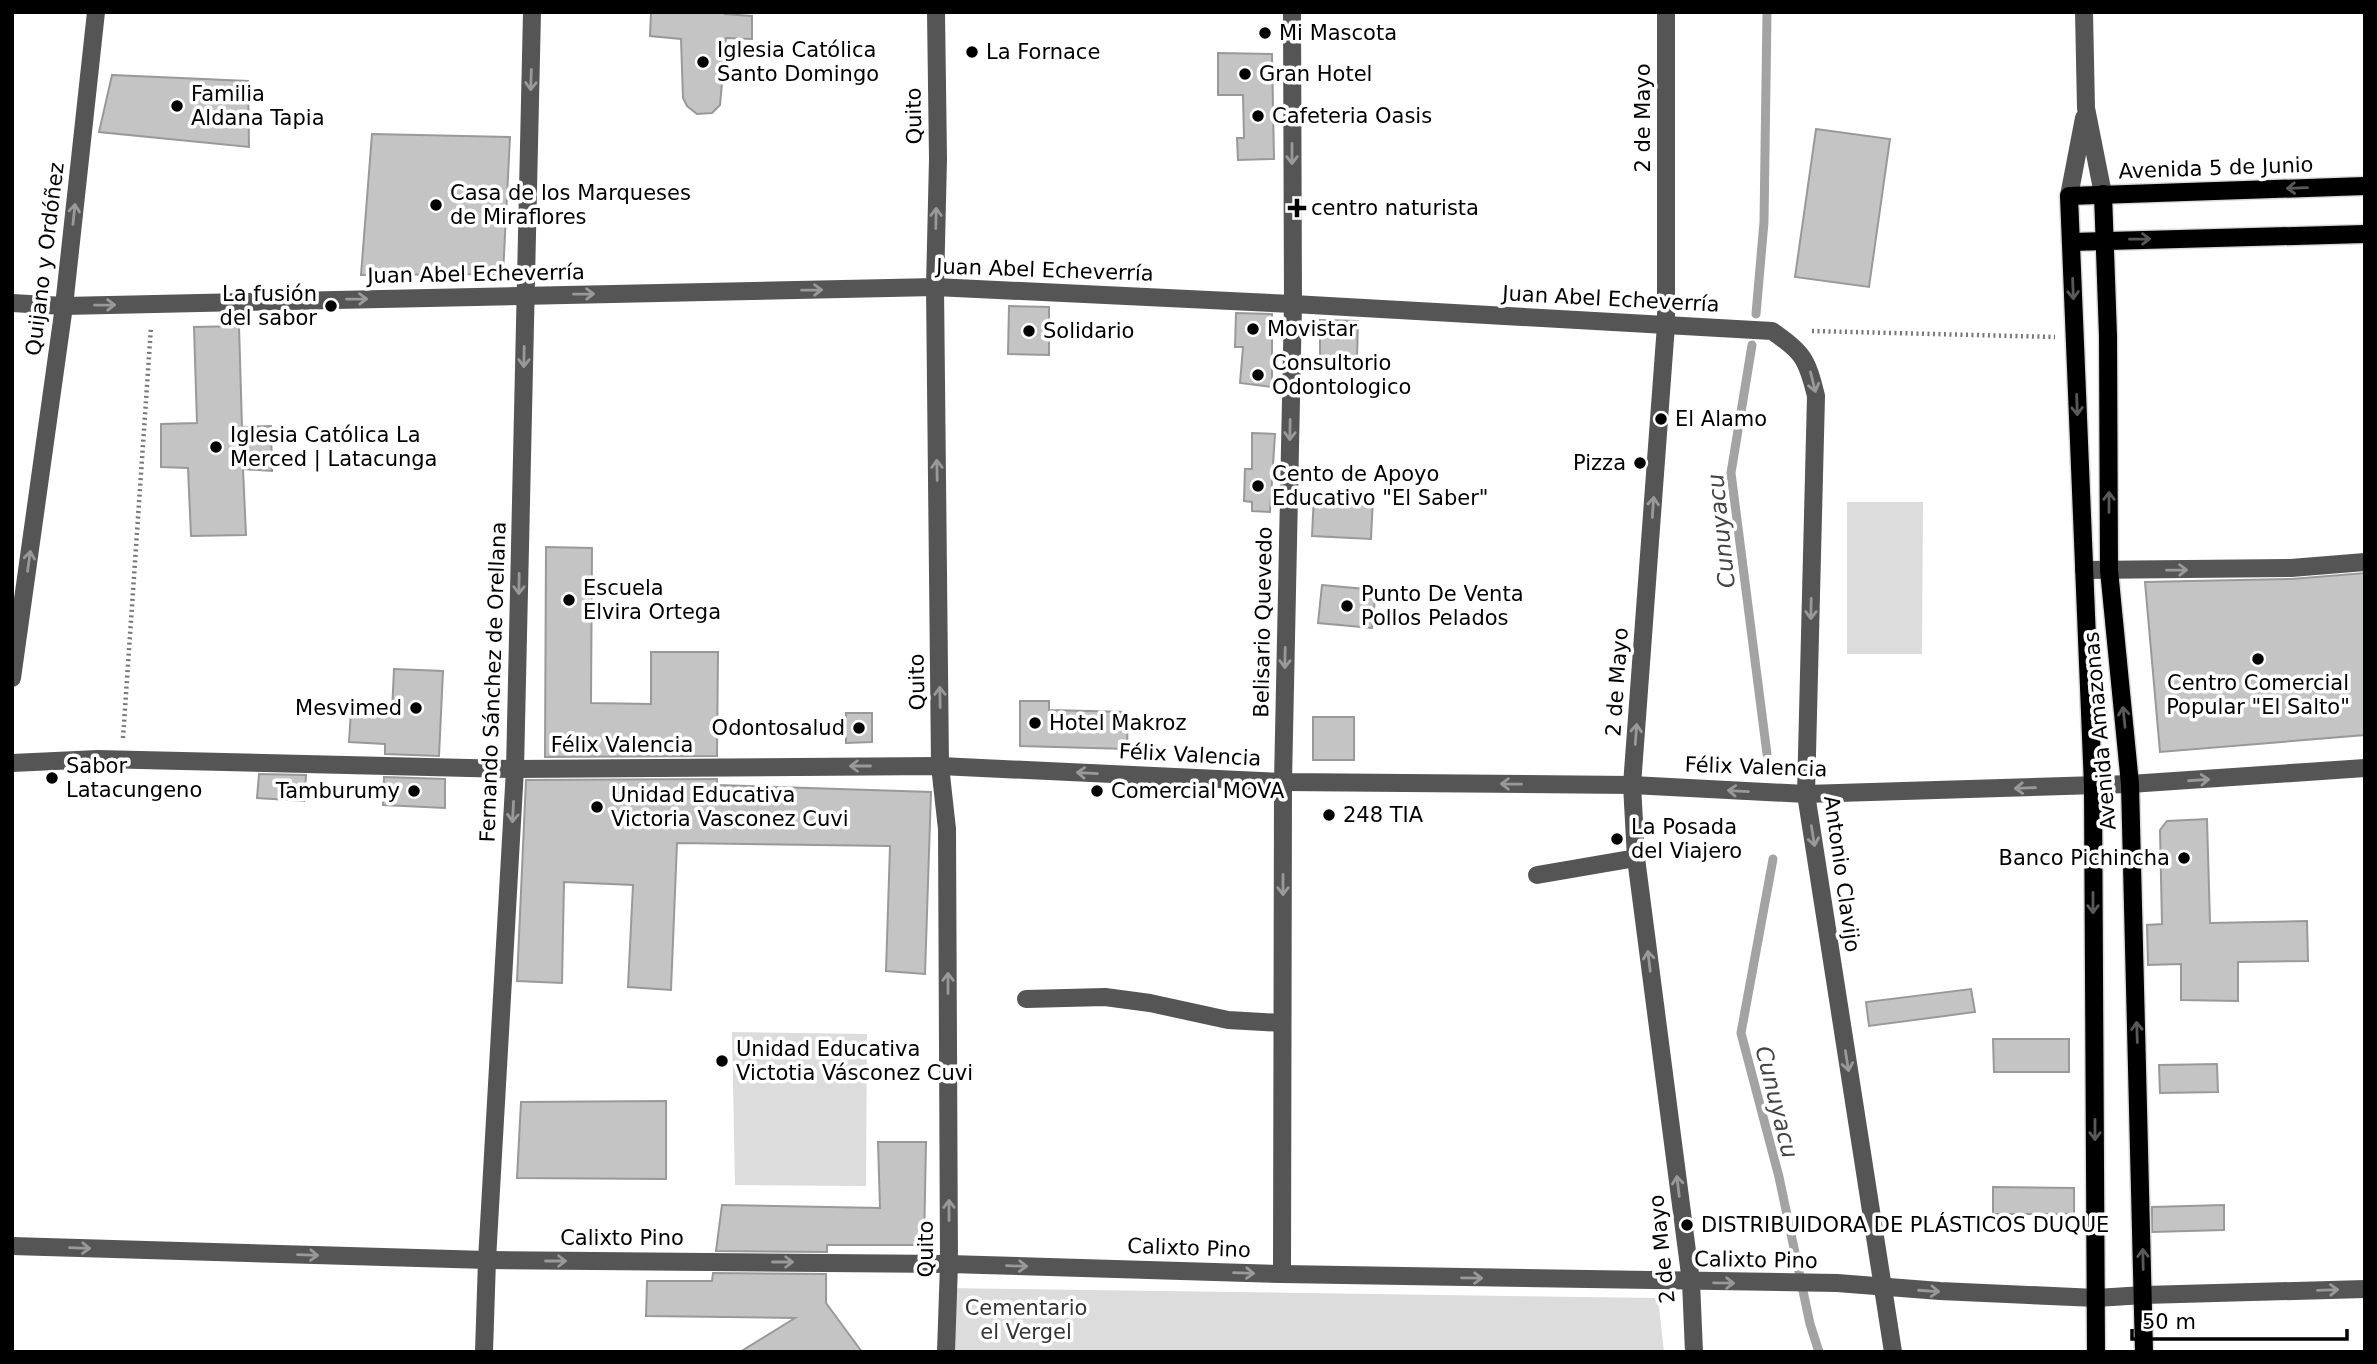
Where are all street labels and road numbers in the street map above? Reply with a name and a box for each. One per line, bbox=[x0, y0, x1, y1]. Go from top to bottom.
street label: 2 de Mayo bbox=[1631, 63, 1655, 173]
street label: Quito bbox=[902, 87, 926, 145]
street label: Avenida 5 de Junio bbox=[2118, 153, 2314, 183]
street label: Quijano y Ordóñez bbox=[21, 161, 69, 357]
street label: Juan Abel Echeverría bbox=[934, 254, 1154, 286]
street label: Juan Abel Echeverría bbox=[365, 260, 585, 288]
street label: Juan Abel Echeverría bbox=[1500, 281, 1720, 317]
street label: Fernando Sánchez de Orellana bbox=[475, 521, 511, 843]
street label: Belisario Quevedo bbox=[1249, 526, 1277, 718]
street label: 2 de Mayo bbox=[1601, 627, 1633, 737]
street label: Avenida Amazonas bbox=[2079, 631, 2121, 831]
street label: Quito bbox=[905, 653, 929, 711]
street label: Félix Valencia bbox=[551, 733, 693, 757]
street label: Félix Valencia bbox=[1118, 739, 1262, 771]
street label: Félix Valencia bbox=[1684, 753, 1828, 781]
street label: Antonio Clavijo bbox=[1819, 794, 1865, 954]
street label: 2 de Mayo bbox=[1644, 1193, 1680, 1305]
street label: Quito bbox=[914, 1221, 938, 1277]
street label: Calixto Pino bbox=[560, 1226, 684, 1250]
street label: Calixto Pino bbox=[1127, 1234, 1251, 1262]
street label: Calixto Pino bbox=[1694, 1247, 1818, 1273]

